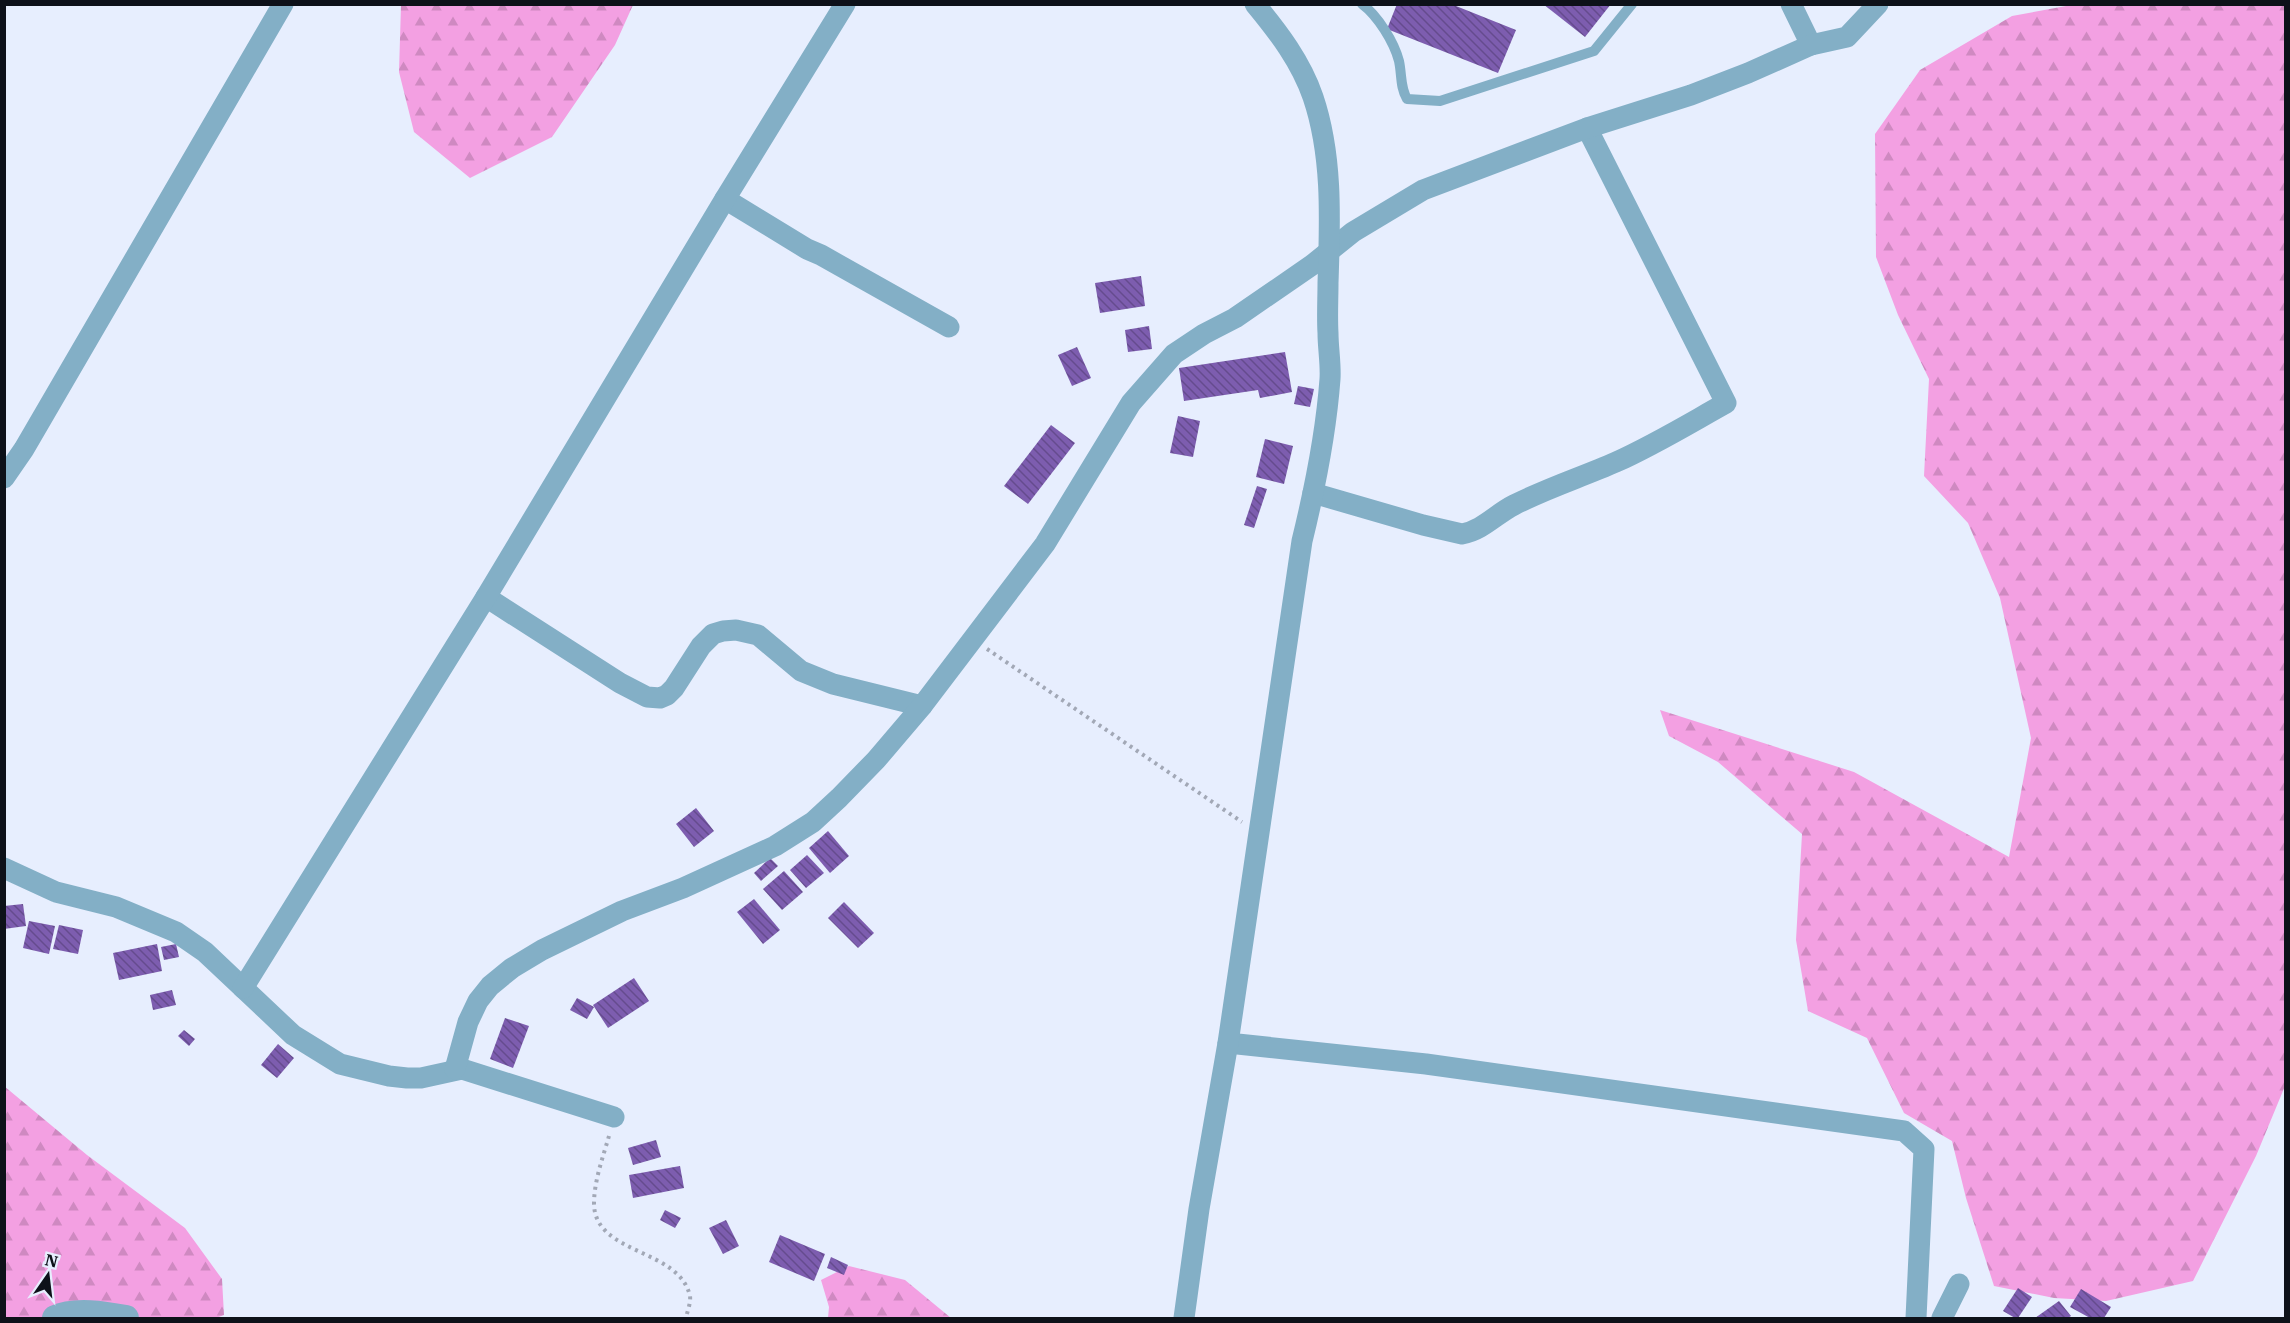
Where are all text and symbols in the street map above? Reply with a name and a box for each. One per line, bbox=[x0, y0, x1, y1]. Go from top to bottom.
north arrow bbox=[18, 1245, 78, 1305]
text: N bbox=[43, 1249, 60, 1272]

